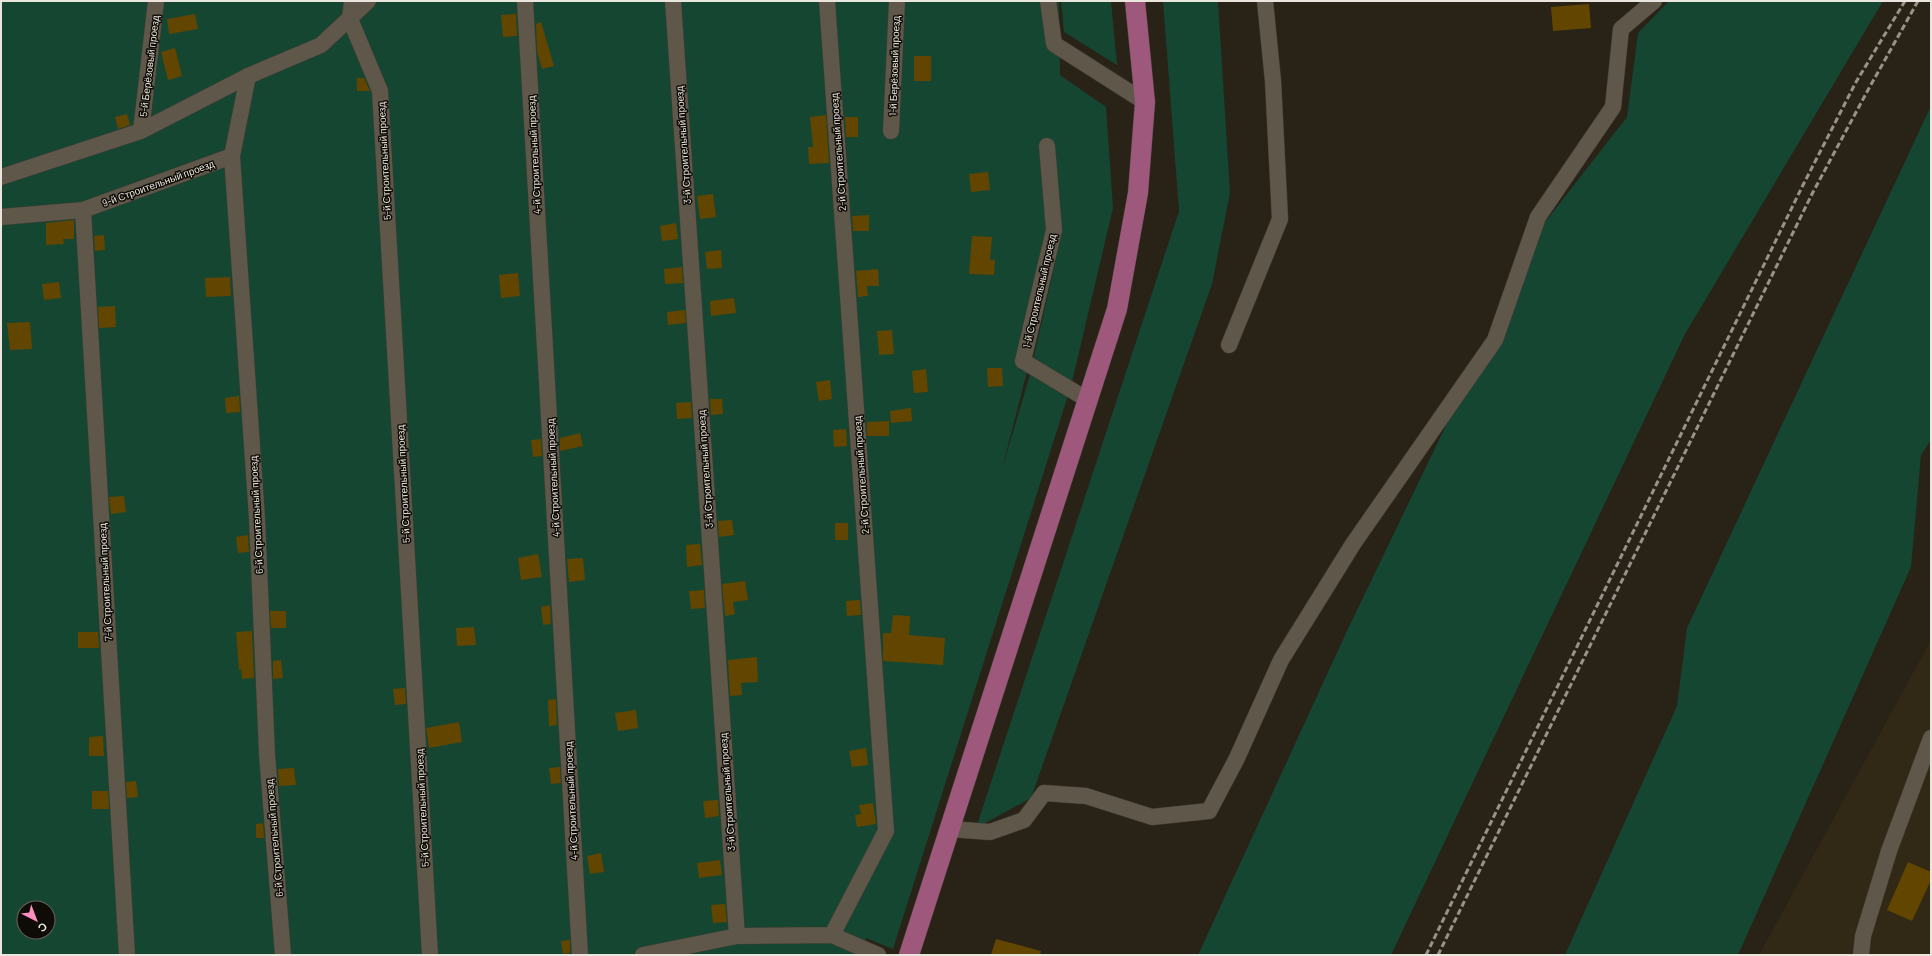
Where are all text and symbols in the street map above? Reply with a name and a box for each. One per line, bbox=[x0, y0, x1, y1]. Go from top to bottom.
street label: 5-й Берёзовый проезд bbox=[137, 14, 161, 117]
street label: 1-й Берёзовый проезд bbox=[886, 15, 902, 116]
street label: 3-й Строительный проезд bbox=[673, 85, 693, 204]
street label: 2-й Строительный проезд bbox=[828, 92, 848, 212]
street label: 4-й Строительный проезд bbox=[525, 95, 543, 215]
street label: 5-й Строительный проезд bbox=[375, 101, 393, 220]
street label: 9-й Строительный проезд bbox=[100, 157, 216, 209]
street label: 1-й Строительный проезд bbox=[1020, 233, 1058, 349]
street label: 3-й Строительный проезд bbox=[695, 409, 715, 528]
street label: 2-й Строительный проезд bbox=[851, 415, 871, 535]
street label: 4-й Строительный проезд bbox=[544, 418, 562, 538]
street label: 5-й Строительный проезд bbox=[394, 424, 412, 543]
street label: 6-й Строительный проезд bbox=[247, 455, 265, 574]
street label: 7-й Строительный проезд bbox=[96, 523, 114, 641]
street label: 3-й Строительный проезд bbox=[717, 732, 737, 851]
street label: 4-й Строительный проезд bbox=[562, 741, 580, 861]
street label: 5-й Строительный проезд bbox=[413, 748, 431, 867]
street label: 6-й Строительный проезд bbox=[263, 778, 285, 897]
north arrow bbox=[16, 900, 56, 940]
text: С bbox=[36, 920, 50, 935]

